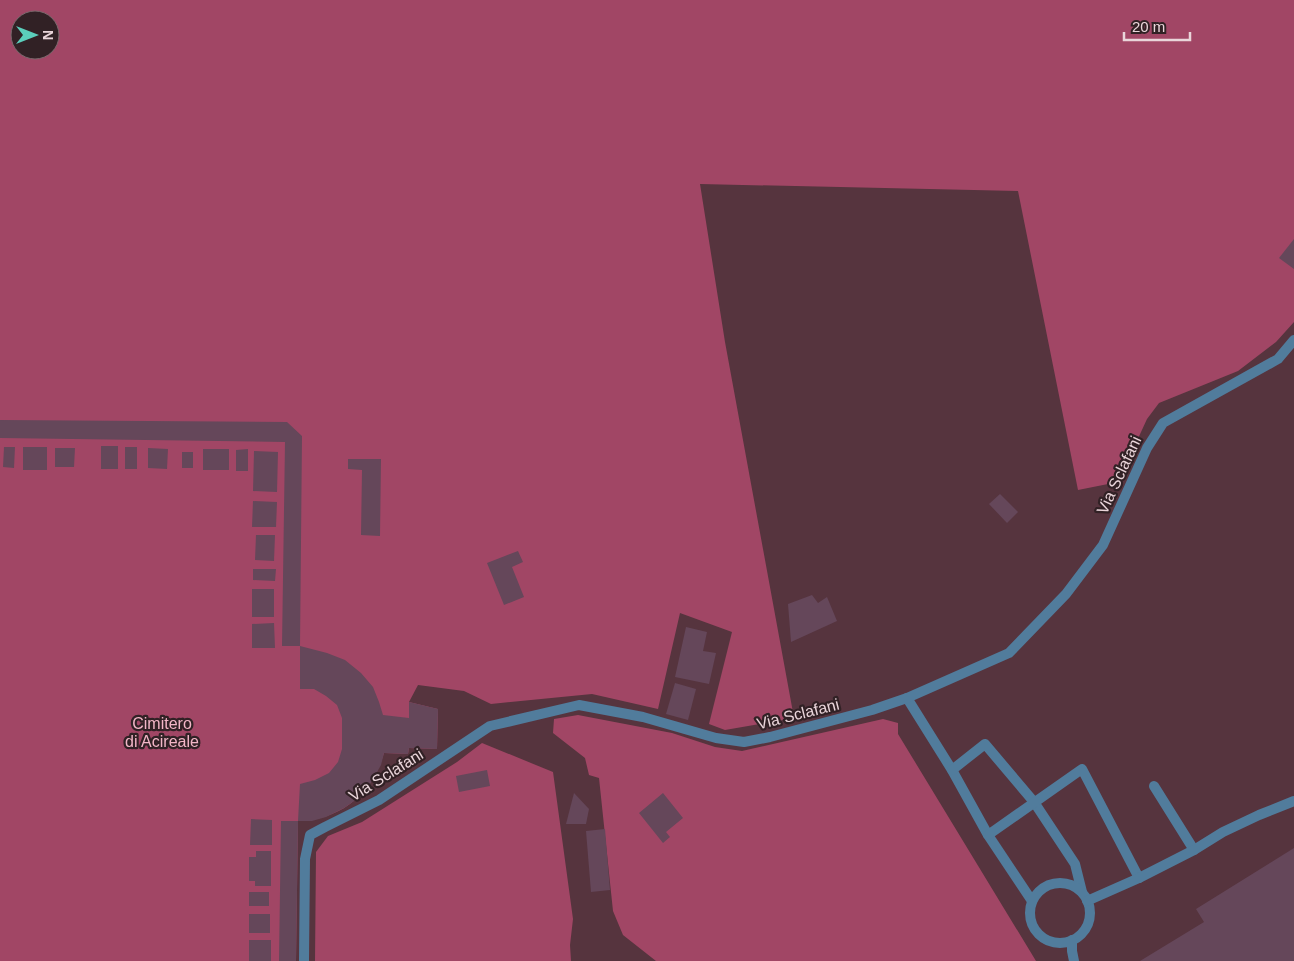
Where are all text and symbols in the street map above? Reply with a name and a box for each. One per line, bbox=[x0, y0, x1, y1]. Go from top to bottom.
north arrow bbox=[10, 10, 60, 60]
scale bar bbox=[1124, 10, 1190, 42]
text: 20 m bbox=[1132, 18, 1165, 35]
text: N bbox=[40, 30, 56, 40]
street label: Via Sclafani bbox=[1094, 433, 1144, 517]
street label: Via Sclafani bbox=[755, 696, 841, 732]
park label: Cimitero di Acireale bbox=[125, 715, 199, 750]
street label: Via Sclafani bbox=[346, 745, 426, 805]

